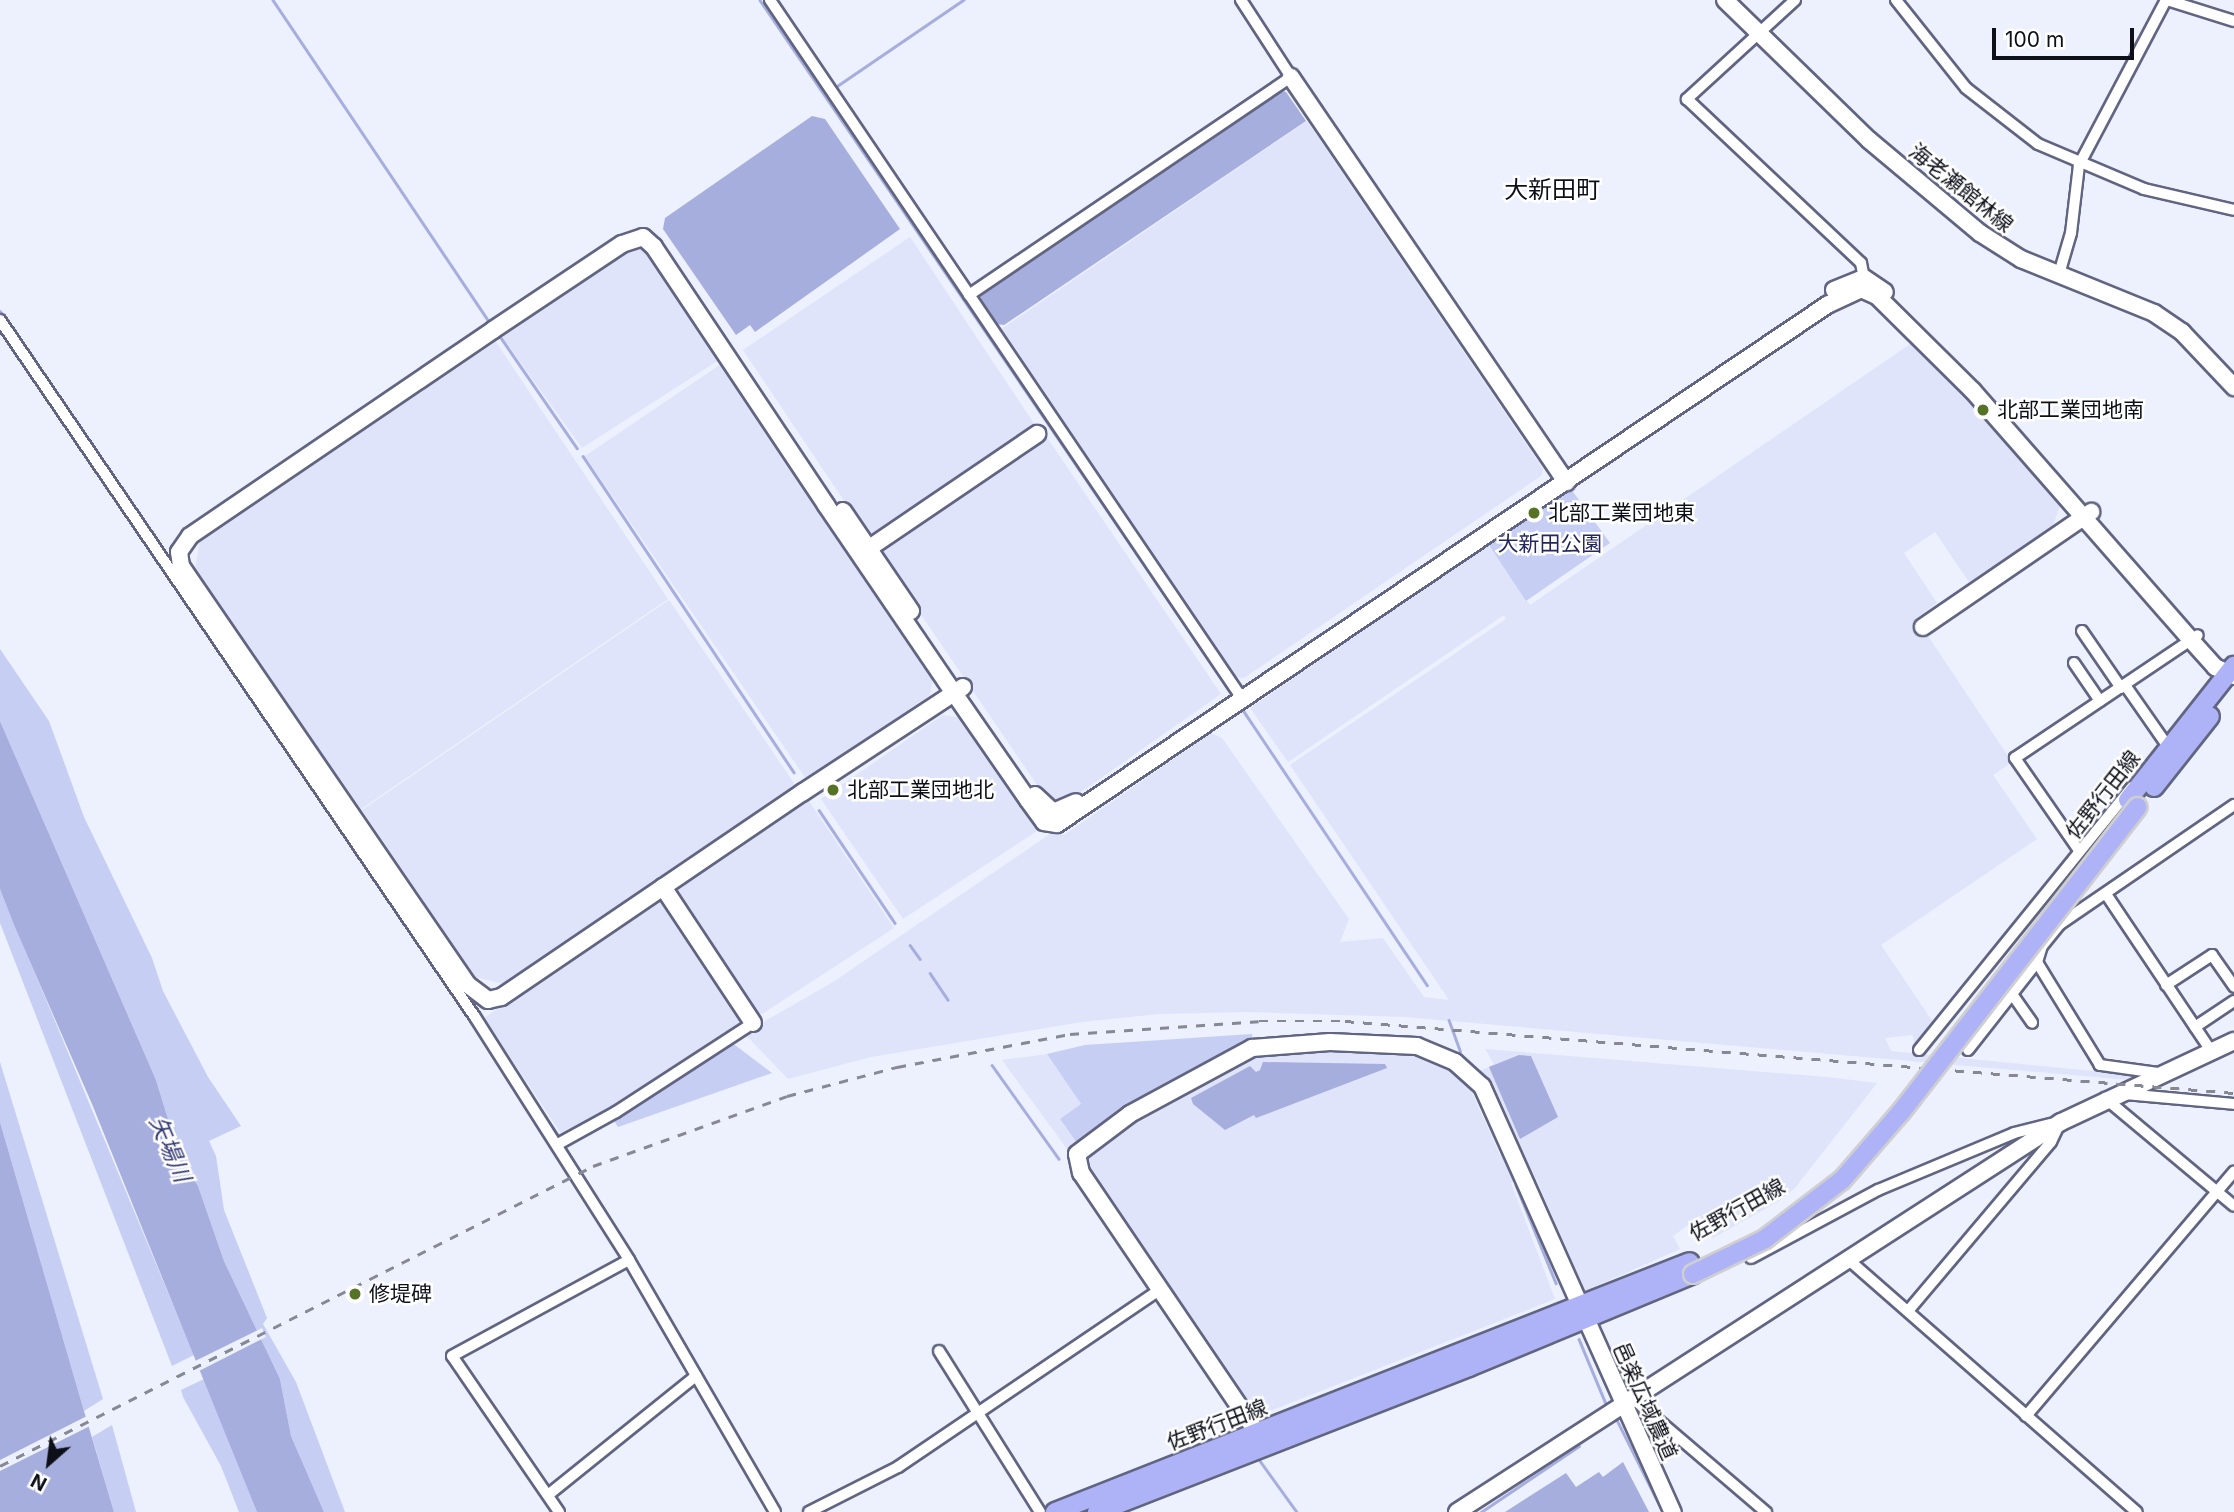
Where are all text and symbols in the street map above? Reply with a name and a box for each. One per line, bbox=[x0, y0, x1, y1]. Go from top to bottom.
scale bar bbox=[1996, 14, 2138, 58]
text: 100 m bbox=[2005, 27, 2064, 52]
street label: 海老瀬館林線 bbox=[1904, 139, 2018, 237]
district label: 大新田町 bbox=[1504, 176, 1600, 204]
place label: 北部工業団地南 bbox=[1997, 397, 2144, 423]
marker: 北部工業団地南 bbox=[1975, 402, 1991, 418]
place label: 北部工業団地東 bbox=[1548, 500, 1695, 526]
marker: 北部工業団地東 bbox=[1526, 505, 1542, 521]
park label: 大新田公園 bbox=[1498, 531, 1602, 557]
street label: 佐野行田線 bbox=[2061, 746, 2145, 844]
place label: 北部工業団地北 bbox=[847, 777, 994, 803]
marker: 北部工業団地北 bbox=[825, 782, 841, 798]
water label: 矢場川 bbox=[144, 1112, 196, 1186]
street label: 佐野行田線 bbox=[1685, 1174, 1789, 1246]
place label: 修堤碑 bbox=[369, 1281, 432, 1307]
marker: 修堤碑 bbox=[347, 1286, 363, 1302]
street label: 邑楽広域農道 bbox=[1608, 1338, 1682, 1464]
street label: 佐野行田線 bbox=[1163, 1394, 1271, 1456]
north arrow bbox=[14, 1428, 84, 1498]
text: N bbox=[27, 1468, 51, 1496]

